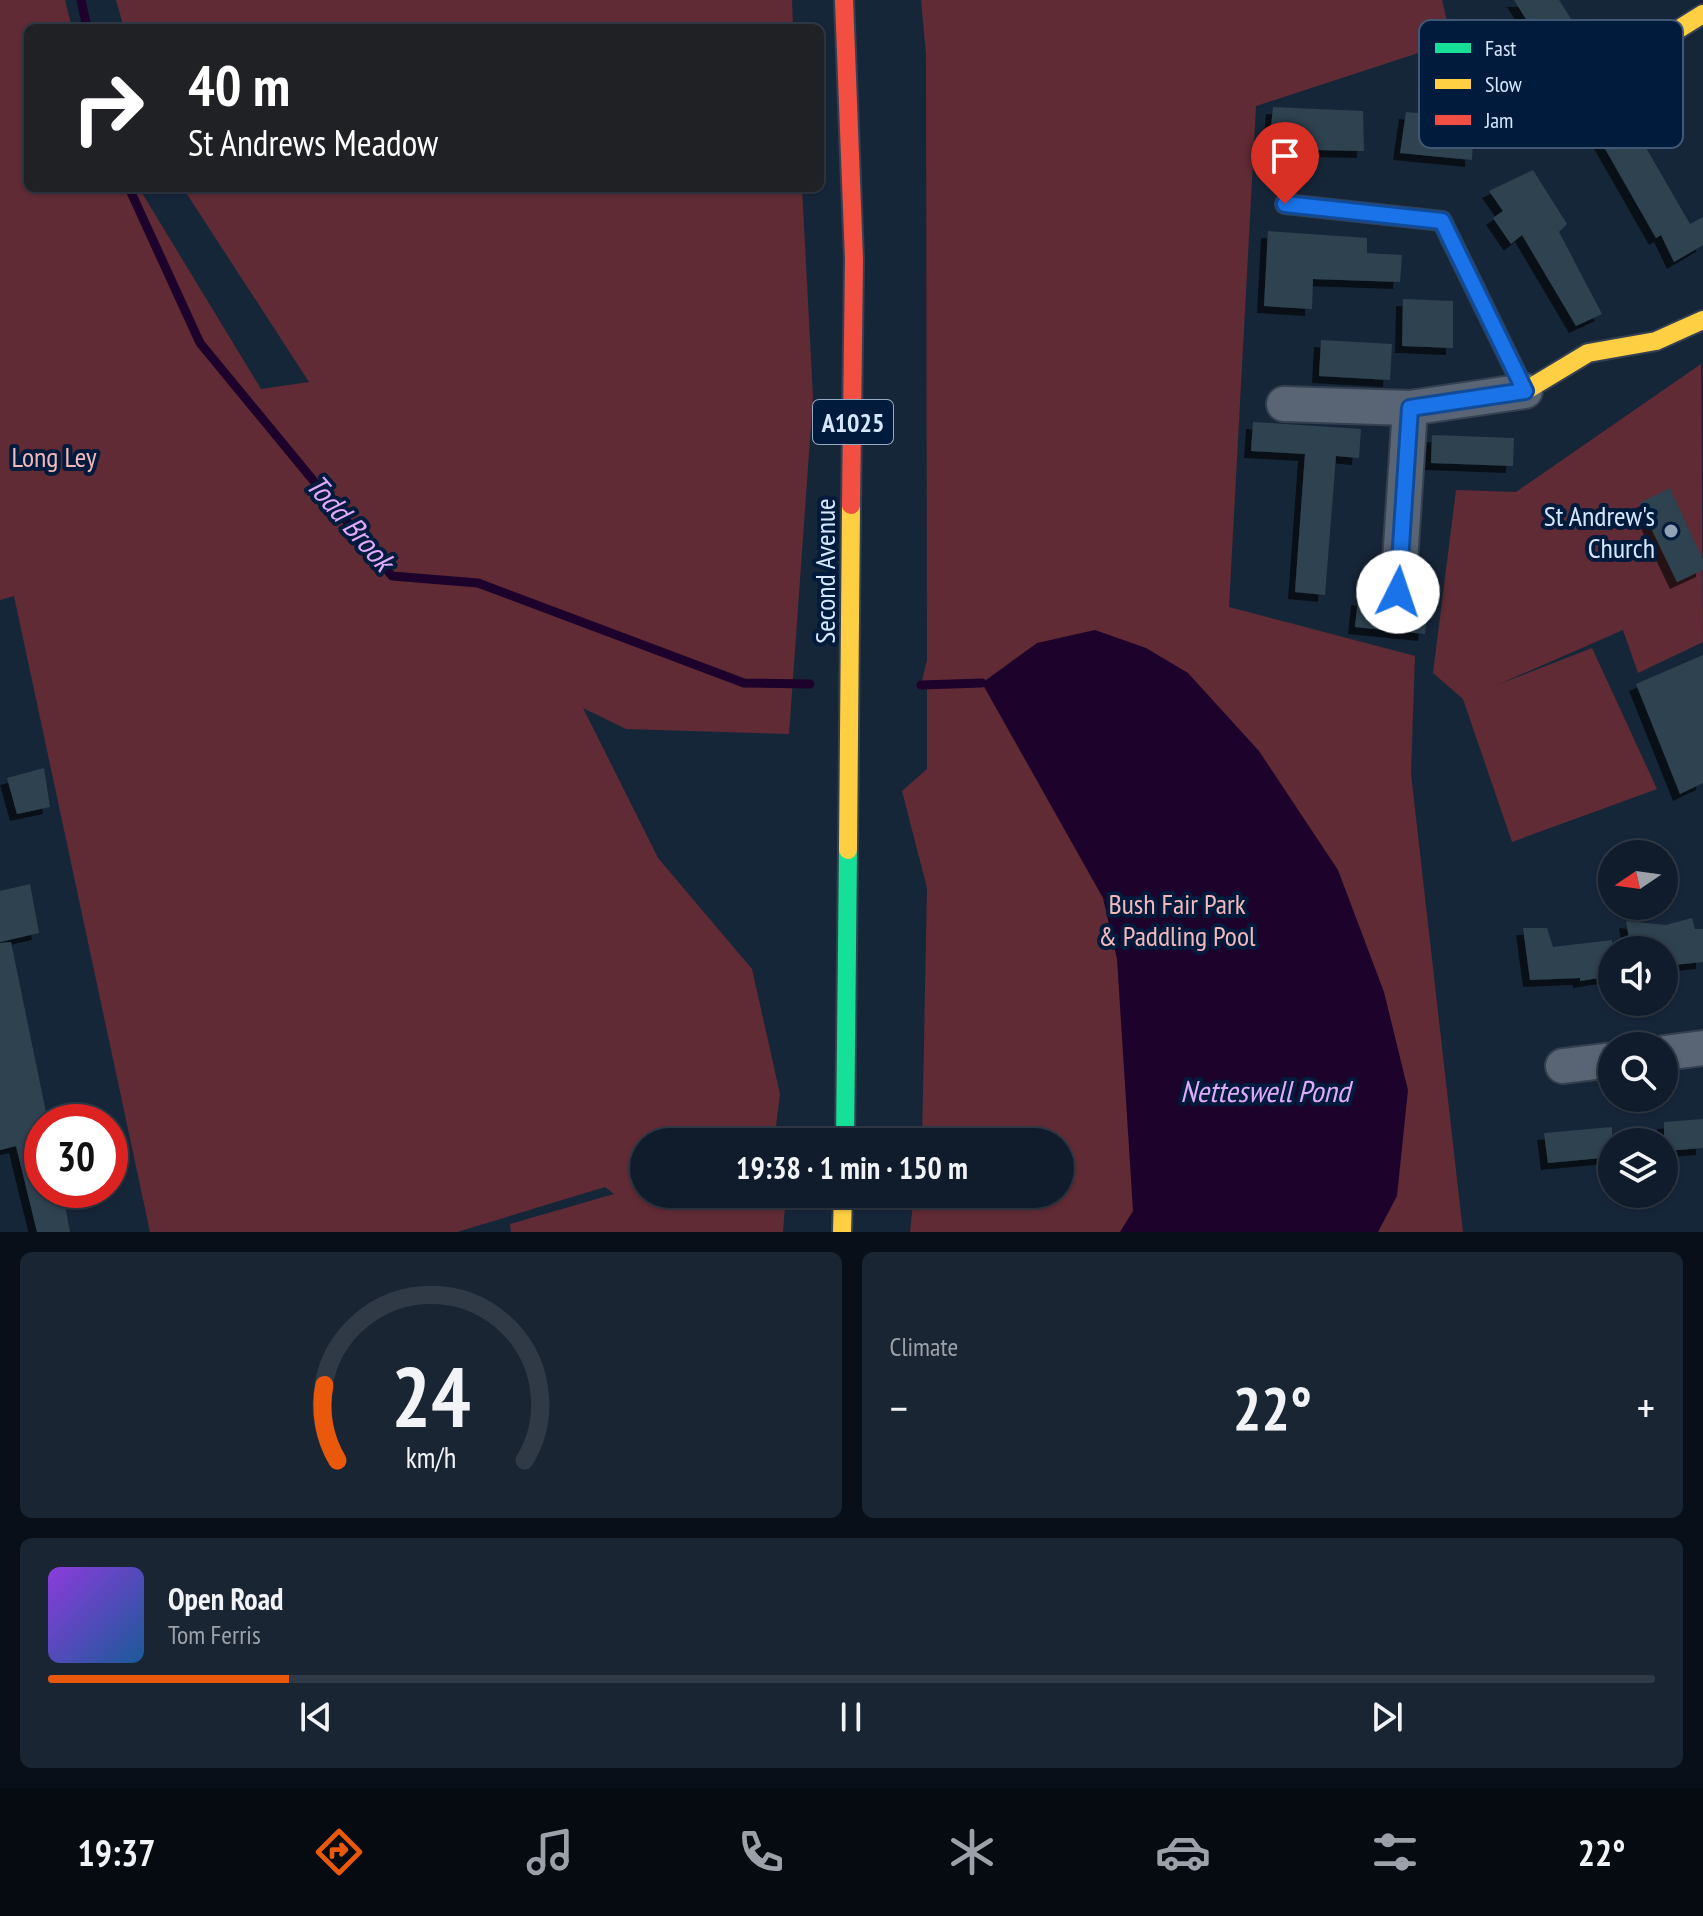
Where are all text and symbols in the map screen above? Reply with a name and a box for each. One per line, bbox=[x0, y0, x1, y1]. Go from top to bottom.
legend bbox=[1419, 20, 1683, 148]
text: Fast bbox=[1485, 34, 1516, 62]
text: 40 m bbox=[188, 49, 290, 121]
icon: right bbox=[56, 56, 160, 160]
text: Slow bbox=[1485, 70, 1522, 98]
text: Jam bbox=[1484, 106, 1513, 134]
text: St Andrews Meadow bbox=[188, 119, 438, 166]
pin bbox=[1251, 122, 1319, 204]
icon: arrive bbox=[1263, 134, 1307, 178]
road number: A1025 bbox=[813, 400, 893, 444]
park label: Long Ley bbox=[12, 438, 97, 475]
water label: Todd Brook bbox=[298, 466, 406, 581]
place label: St Andrew's Church bbox=[1544, 497, 1655, 566]
street label: Second Avenue bbox=[806, 498, 843, 644]
marker: St Andrew's Church bbox=[1662, 522, 1680, 540]
position arrow bbox=[1356, 550, 1440, 634]
north arrow bbox=[1598, 840, 1678, 920]
map controls bbox=[1598, 840, 1678, 1208]
park label: Bush Fair Park & Paddling Pool bbox=[1098, 885, 1256, 954]
button: sound bbox=[1598, 936, 1678, 1016]
button: search bbox=[1598, 1032, 1678, 1112]
water label: Netteswell Pond bbox=[1180, 1071, 1354, 1110]
speed limit sign: 30 bbox=[24, 1104, 128, 1208]
button: layers bbox=[1598, 1128, 1678, 1208]
text: 19:38 · 1 min · 150 m bbox=[736, 1148, 968, 1187]
text: Climate bbox=[890, 1330, 958, 1363]
text: 24 bbox=[391, 1342, 471, 1450]
text: 22° bbox=[1233, 1369, 1312, 1447]
text: − bbox=[890, 1379, 908, 1436]
text: + bbox=[1637, 1379, 1655, 1436]
text: km/h bbox=[405, 1439, 456, 1476]
text: Open Road bbox=[168, 1579, 283, 1618]
text: Tom Ferris bbox=[168, 1618, 261, 1651]
icon: previous bbox=[294, 1695, 338, 1739]
icon: pause bbox=[829, 1695, 873, 1739]
icon: next bbox=[1365, 1695, 1409, 1739]
icon: directions bbox=[311, 1824, 367, 1880]
icon: music bbox=[522, 1824, 578, 1880]
icon: phone bbox=[733, 1824, 789, 1880]
icon: climate bbox=[944, 1824, 1000, 1880]
icon: car bbox=[1155, 1824, 1211, 1880]
icon: filters bbox=[1367, 1824, 1423, 1880]
text: 19:37 bbox=[78, 1829, 155, 1876]
text: 22° bbox=[1578, 1829, 1625, 1876]

